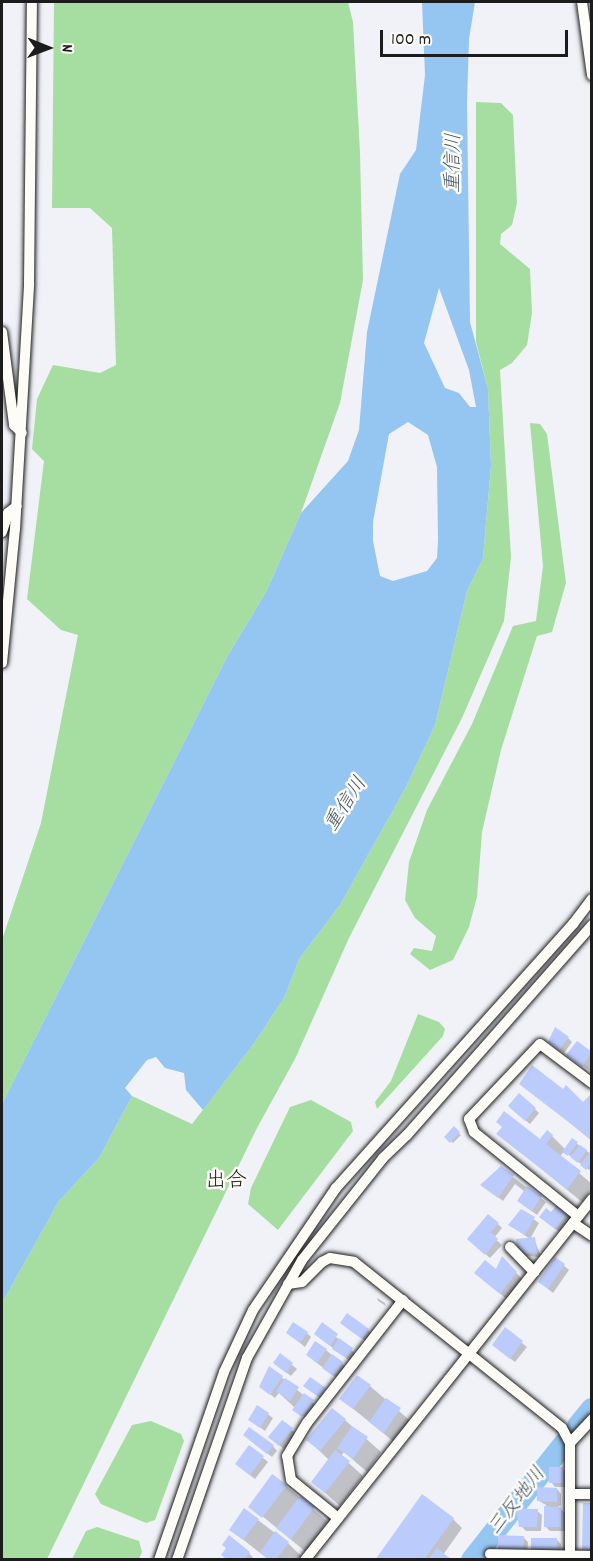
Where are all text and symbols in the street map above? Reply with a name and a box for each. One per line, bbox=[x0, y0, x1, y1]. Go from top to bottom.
north arrow bbox=[18, 18, 78, 78]
scale bar bbox=[383, 18, 570, 56]
text: 100 m bbox=[391, 28, 431, 53]
text: N bbox=[55, 44, 78, 52]
water label: 重信川 bbox=[442, 133, 468, 193]
water label: 重信川 bbox=[321, 773, 373, 837]
district label: 出合 bbox=[205, 1169, 247, 1195]
water label: 三反地川 bbox=[484, 1463, 552, 1541]

